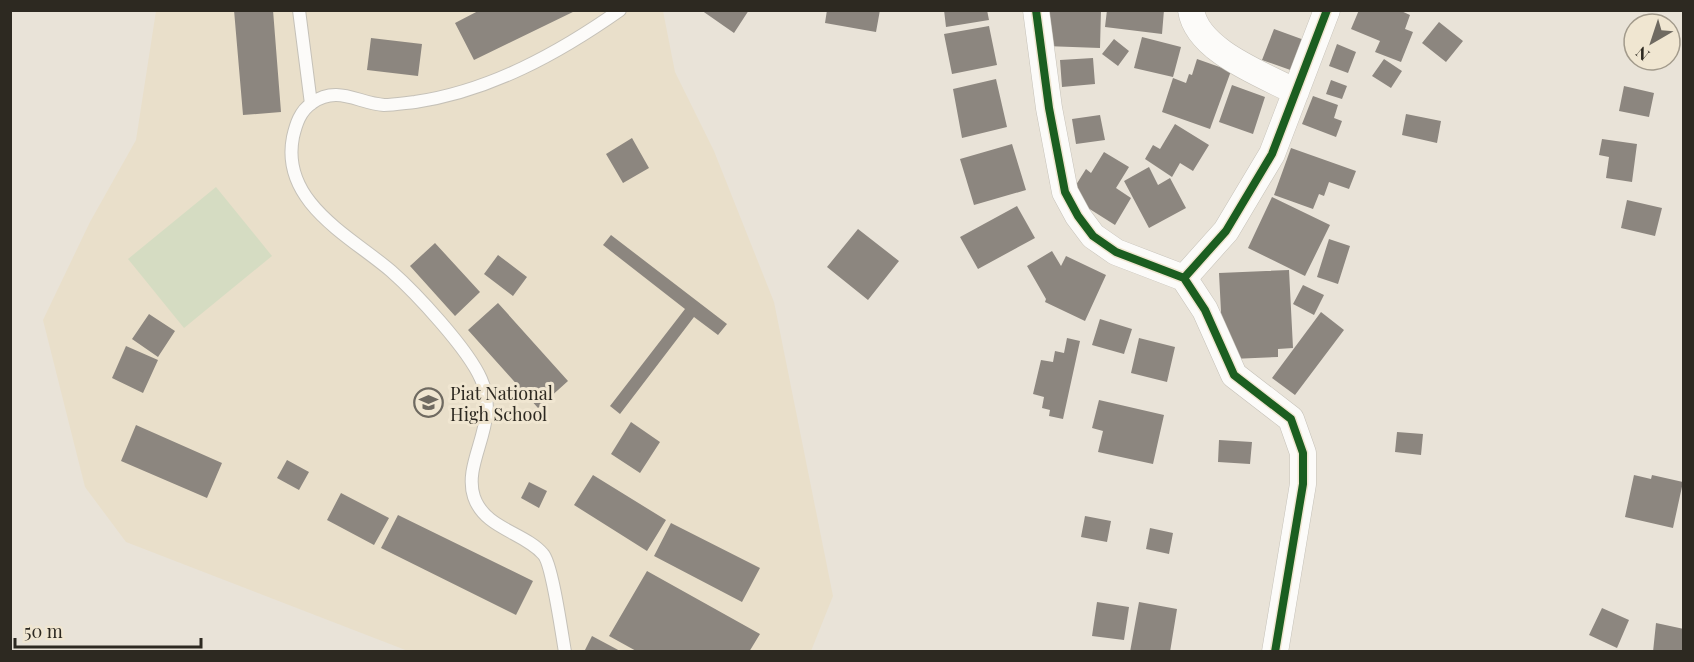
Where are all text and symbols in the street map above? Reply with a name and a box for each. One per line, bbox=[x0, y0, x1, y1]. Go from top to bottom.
north arrow bbox=[1622, 12, 1682, 72]
text: N bbox=[1631, 42, 1653, 66]
place label: Piat National High School bbox=[450, 381, 553, 426]
school or university icon: Piat National High School bbox=[413, 387, 445, 419]
scale bar bbox=[15, 611, 201, 649]
text: 50 m bbox=[24, 619, 63, 643]

